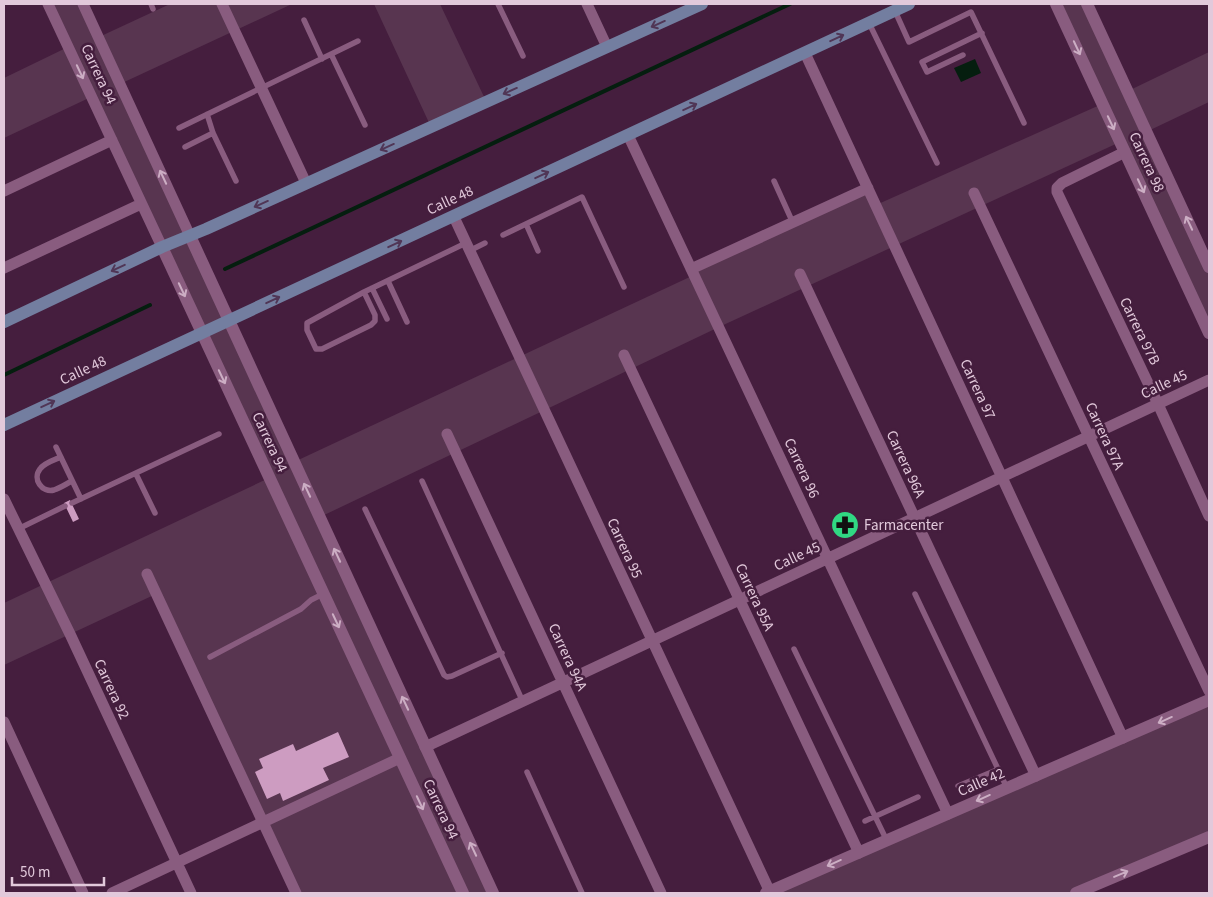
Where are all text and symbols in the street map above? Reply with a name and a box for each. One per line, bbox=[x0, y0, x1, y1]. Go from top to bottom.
one-way arrow bbox=[651, 19, 666, 29]
one-way arrow bbox=[829, 33, 844, 43]
one-way arrow bbox=[1072, 40, 1082, 55]
street label: Carrera 94 bbox=[75, 41, 122, 108]
one-way arrow bbox=[76, 64, 85, 79]
one-way arrow bbox=[503, 86, 518, 96]
one-way arrow bbox=[682, 101, 697, 111]
one-way arrow bbox=[1107, 115, 1117, 130]
street label: Carrera 98 bbox=[1123, 129, 1170, 196]
one-way arrow bbox=[380, 142, 395, 152]
one-way arrow bbox=[158, 170, 168, 185]
one-way arrow bbox=[534, 170, 549, 180]
one-way arrow bbox=[1136, 178, 1146, 193]
street label: Calle 48 bbox=[424, 181, 477, 220]
one-way arrow bbox=[254, 199, 269, 209]
one-way arrow bbox=[1183, 216, 1193, 231]
one-way arrow bbox=[387, 239, 402, 248]
one-way arrow bbox=[110, 263, 125, 273]
one-way arrow bbox=[177, 282, 187, 297]
street label: Carrera 97B bbox=[1114, 294, 1165, 369]
one-way arrow bbox=[266, 295, 281, 305]
street label: Calle 48 bbox=[57, 351, 110, 390]
street label: Carrera 97 bbox=[954, 356, 1001, 423]
street label: Calle 45 bbox=[1138, 365, 1191, 404]
one-way arrow bbox=[218, 369, 228, 384]
one-way arrow bbox=[40, 399, 55, 409]
street label: Carrera 97A bbox=[1080, 399, 1130, 474]
street label: Carrera 94 bbox=[246, 409, 293, 476]
street label: Carrera 96A bbox=[881, 427, 931, 502]
street label: Carrera 96 bbox=[778, 435, 825, 502]
one-way arrow bbox=[302, 483, 311, 498]
pharmacy icon: Farmacenter bbox=[830, 510, 860, 540]
street label: Carrera 95 bbox=[601, 515, 648, 582]
place label: Farmacenter bbox=[864, 515, 944, 536]
street label: Calle 45 bbox=[771, 537, 824, 576]
one-way arrow bbox=[332, 548, 342, 563]
street label: Carrera 95A bbox=[730, 560, 780, 635]
one-way arrow bbox=[332, 613, 341, 628]
street label: Carrera 94A bbox=[543, 620, 593, 695]
street label: Carrera 92 bbox=[88, 656, 135, 723]
one-way arrow bbox=[400, 696, 409, 711]
one-way arrow bbox=[1158, 715, 1173, 725]
street label: Calle 42 bbox=[954, 763, 1008, 802]
street label: Carrera 94 bbox=[417, 776, 464, 843]
one-way arrow bbox=[976, 794, 991, 804]
one-way arrow bbox=[416, 795, 426, 810]
one-way arrow bbox=[467, 842, 477, 857]
scale bar bbox=[12, 854, 105, 886]
one-way arrow bbox=[827, 860, 842, 869]
text: 50 m bbox=[20, 862, 50, 883]
one-way arrow bbox=[1113, 869, 1128, 879]

